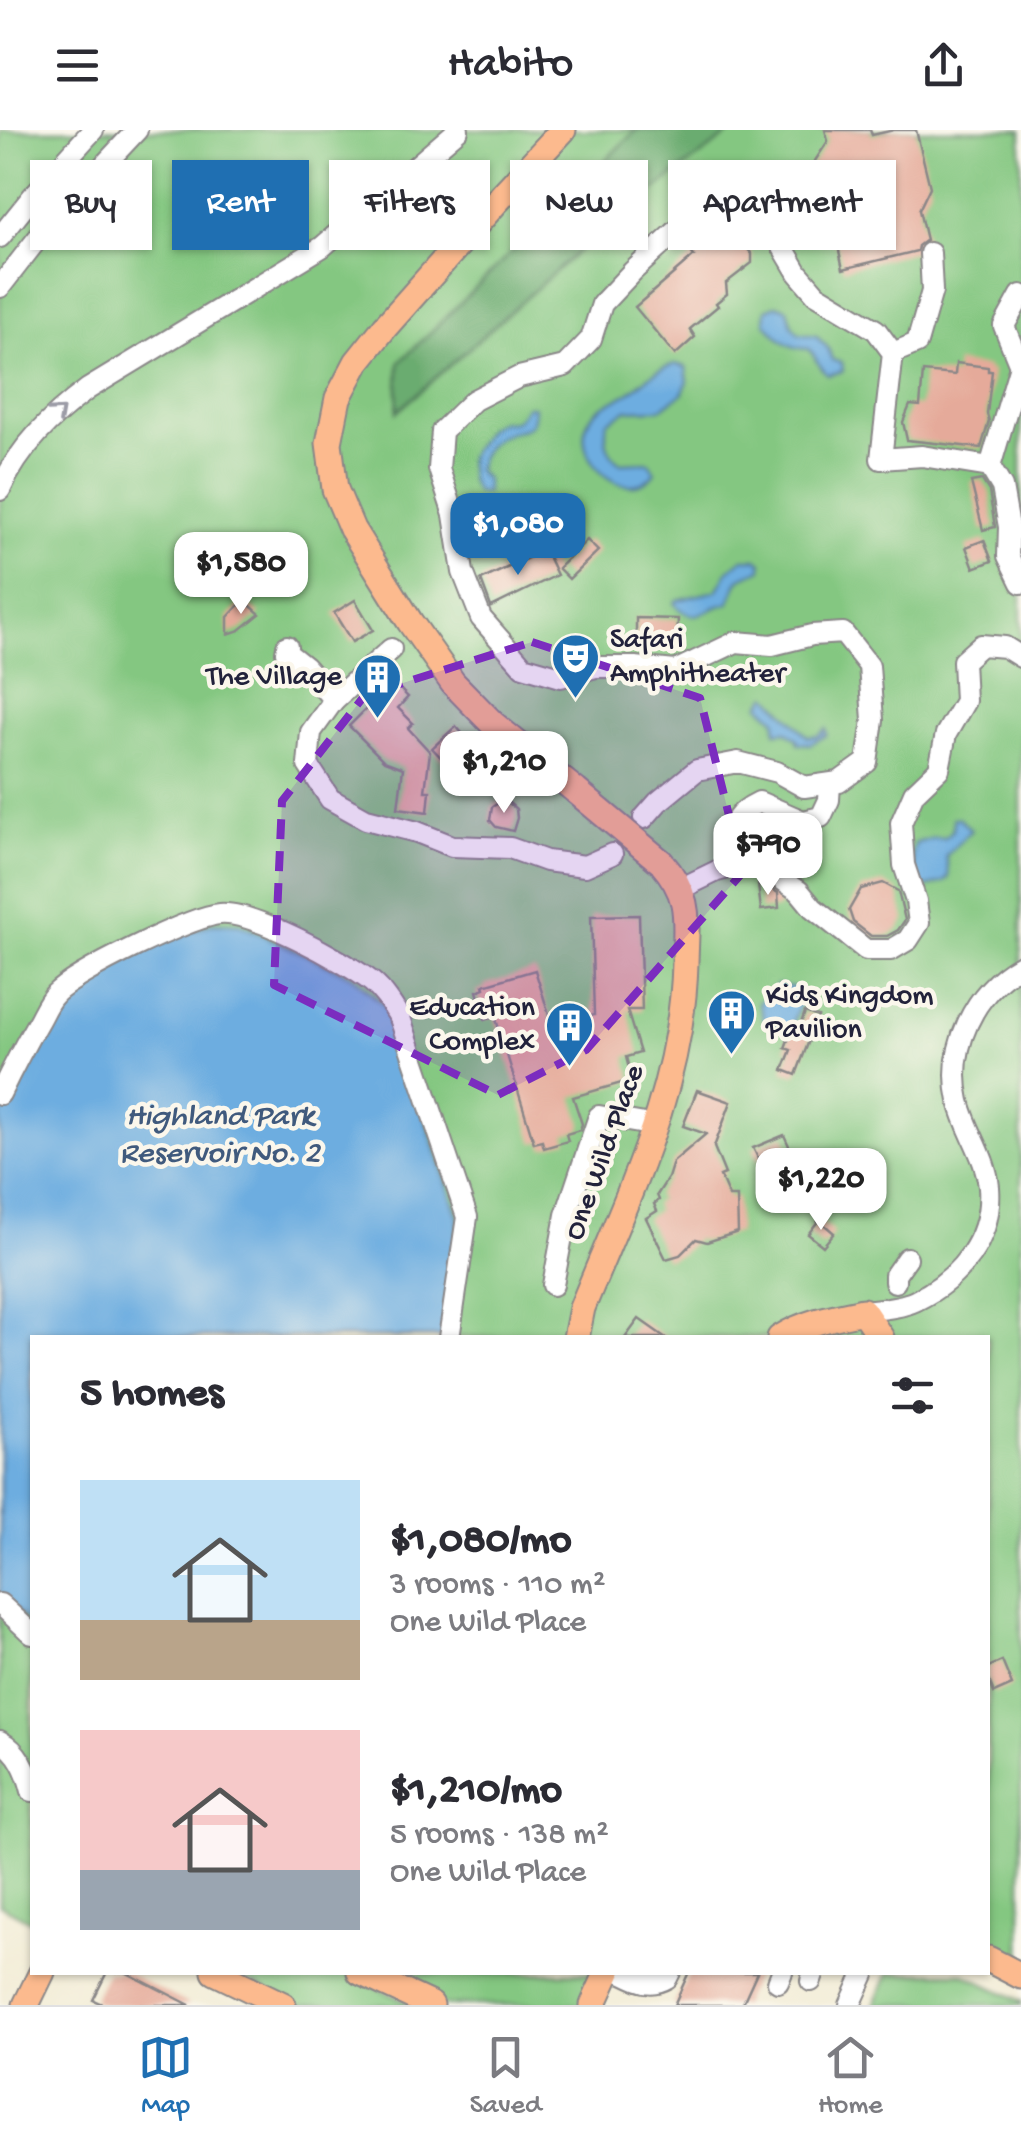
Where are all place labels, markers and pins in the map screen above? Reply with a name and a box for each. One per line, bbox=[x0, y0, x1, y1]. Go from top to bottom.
pin: $1,080 bbox=[437, 493, 599, 578]
pin: $1,580 bbox=[160, 532, 322, 617]
place label: Safari Amphitheater bbox=[610, 624, 788, 693]
theatre icon: Safari Amphitheater bbox=[549, 632, 601, 700]
building icon: The Village bbox=[351, 652, 403, 720]
place label: The Village bbox=[204, 661, 343, 696]
pin: $1,210 bbox=[423, 731, 585, 816]
pin: $790 bbox=[709, 813, 827, 898]
place label: Kids Kingdom Pavilion bbox=[765, 980, 934, 1049]
building icon: Kids Kingdom Pavilion bbox=[705, 988, 757, 1056]
place label: Education Complex bbox=[409, 992, 535, 1061]
building icon: Education Complex bbox=[544, 1000, 596, 1068]
pin: $1,220 bbox=[740, 1148, 902, 1233]

